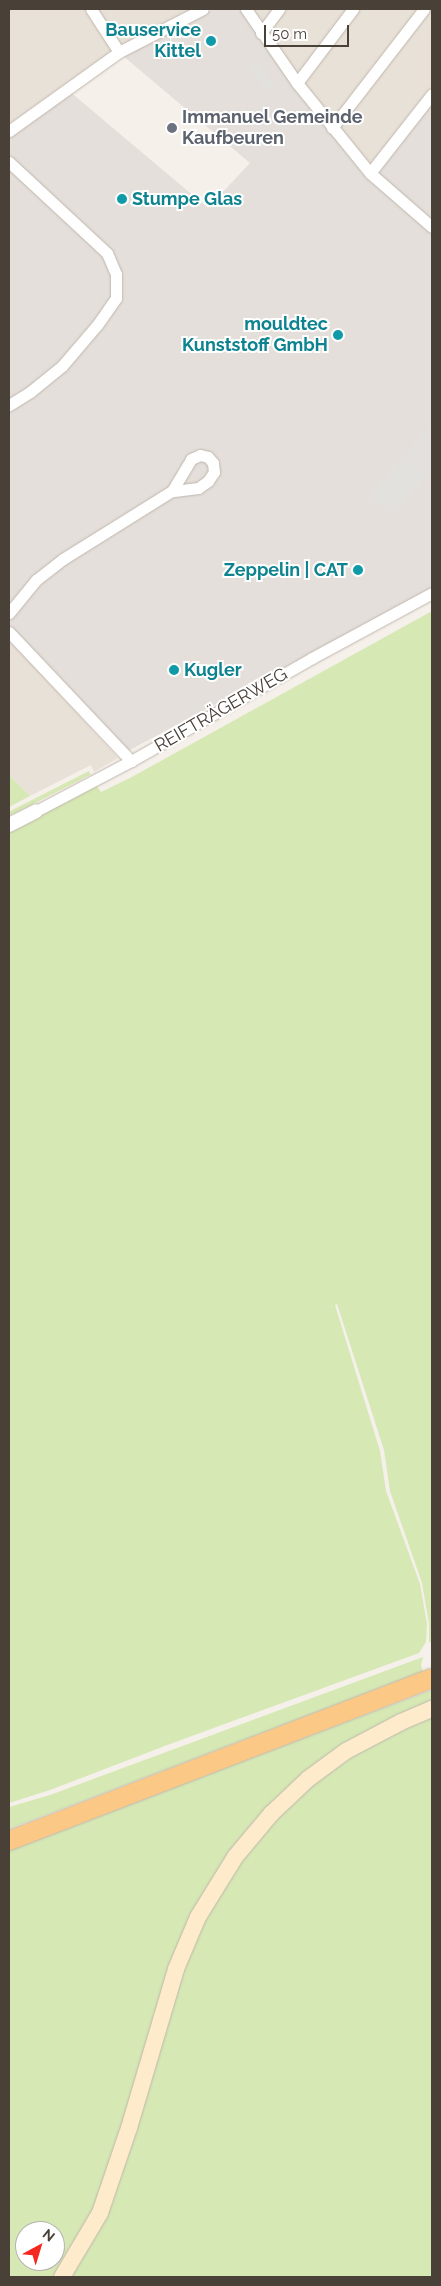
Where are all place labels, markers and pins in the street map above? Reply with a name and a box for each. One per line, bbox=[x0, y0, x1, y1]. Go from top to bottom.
place label: Bauservice Kittel bbox=[105, 20, 201, 62]
marker: Bauservice Kittel bbox=[205, 35, 217, 47]
place label: Immanuel Gemeinde Kaufbeuren bbox=[182, 107, 363, 150]
marker: Immanuel Gemeinde Kaufbeuren bbox=[166, 122, 178, 134]
place label: Stumpe Glas bbox=[132, 188, 242, 210]
marker: Stumpe Glas bbox=[116, 193, 128, 205]
place label: mouldtec Kunststoff GmbH bbox=[182, 314, 328, 356]
marker: mouldtec Kunststoff GmbH bbox=[332, 329, 344, 341]
place label: Zeppelin | CAT bbox=[224, 559, 348, 581]
marker: Zeppelin | CAT bbox=[352, 564, 364, 576]
place label: Kugler bbox=[184, 659, 242, 681]
marker: Kugler bbox=[168, 664, 180, 676]

